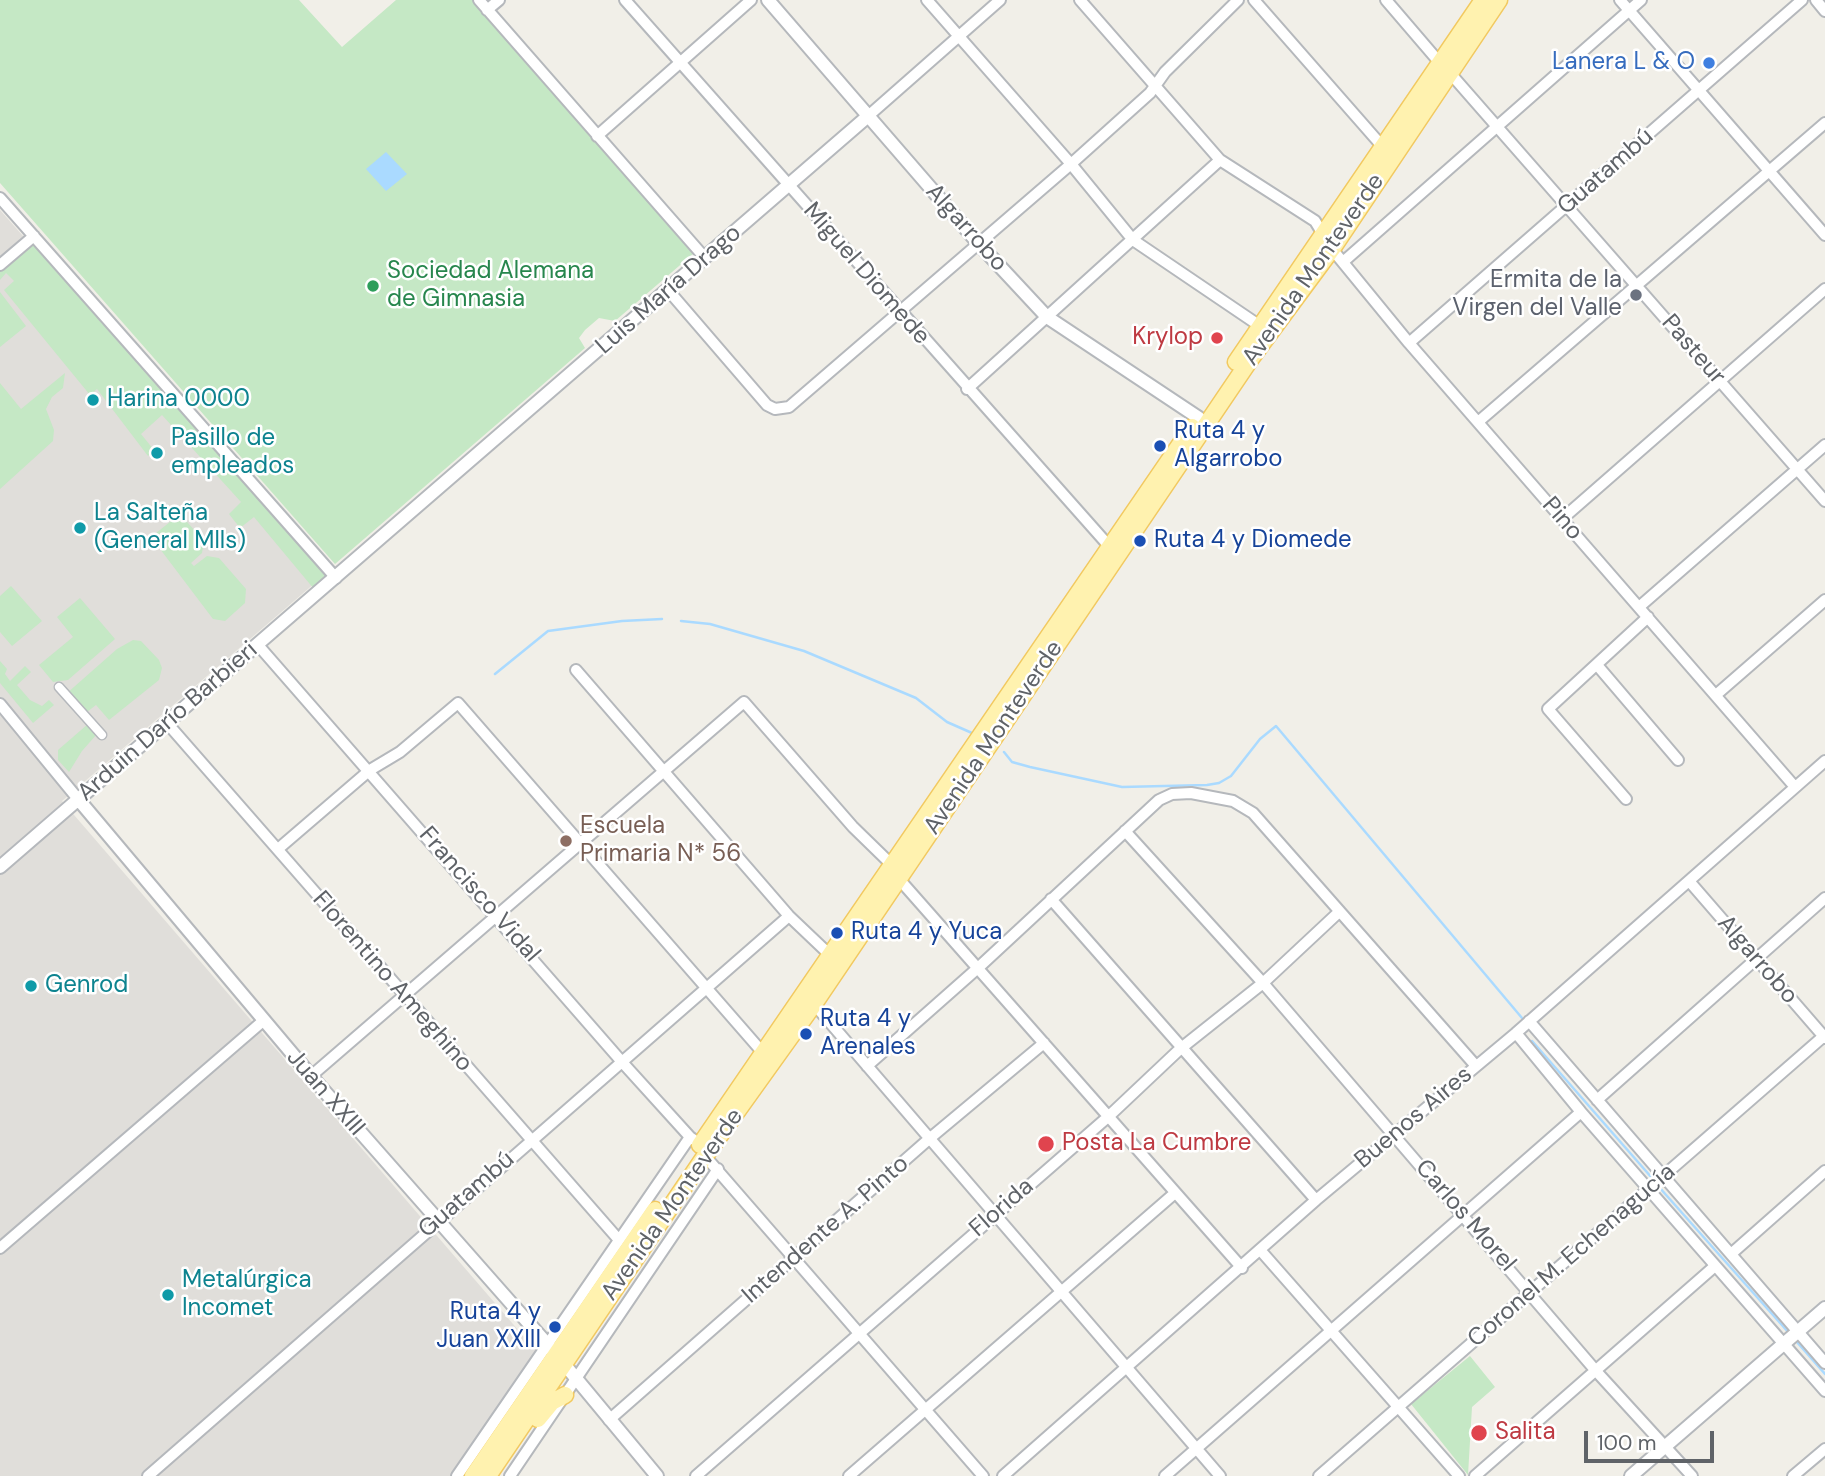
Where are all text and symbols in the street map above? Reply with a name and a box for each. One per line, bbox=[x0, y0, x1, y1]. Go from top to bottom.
place label: Lanera L & O bbox=[1552, 49, 1695, 77]
marker: Lanera L & O bbox=[1701, 55, 1717, 71]
street label: Guatambú bbox=[1552, 123, 1660, 221]
street label: Avenida Monteverde bbox=[1237, 169, 1391, 371]
street label: Algarrobo bbox=[919, 178, 1013, 278]
street label: Miguel Diomede bbox=[797, 197, 935, 351]
street label: Luis María Drago bbox=[590, 219, 748, 361]
place label: Sociedad Alemana de Gimnasia bbox=[387, 258, 594, 314]
place label: Ermita de la Virgen del Valle bbox=[1452, 267, 1622, 323]
marker: Sociedad Alemana de Gimnasia bbox=[365, 278, 381, 294]
marker: Ermita de la Virgen del Valle bbox=[1628, 287, 1644, 303]
street label: Pasteur bbox=[1655, 309, 1731, 391]
place label: Krylop bbox=[1132, 324, 1203, 352]
marker: Krylop bbox=[1209, 330, 1225, 346]
place label: Harina 0000 bbox=[107, 386, 250, 414]
marker: Harina 0000 bbox=[85, 392, 101, 408]
place label: Ruta 4 y Algarrobo bbox=[1174, 418, 1283, 474]
place label: Pasillo de empleados bbox=[171, 425, 294, 481]
marker: Ruta 4 y Algarrobo bbox=[1152, 438, 1168, 454]
marker: Pasillo de empleados bbox=[149, 445, 165, 461]
street label: Pino bbox=[1535, 492, 1589, 546]
place label: La Salteña (General Mlls) bbox=[94, 500, 246, 556]
marker: La Salteña (General Mlls) bbox=[72, 520, 88, 536]
place label: Ruta 4 y Diomede bbox=[1154, 527, 1352, 555]
marker: Ruta 4 y Diomede bbox=[1132, 533, 1148, 549]
street label: Arduin Darío Barbieri bbox=[72, 636, 264, 808]
street label: Avenida Monteverde bbox=[918, 636, 1070, 840]
place label: Escuela Primaria N* 56 bbox=[580, 813, 741, 869]
street label: Francisco Vidal bbox=[412, 822, 546, 968]
marker: Escuela Primaria N* 56 bbox=[558, 833, 574, 849]
street label: Florentino Ameghino bbox=[306, 886, 478, 1078]
street label: Algarrobo bbox=[1711, 910, 1803, 1010]
place label: Ruta 4 y Yuca bbox=[851, 919, 1002, 947]
marker: Ruta 4 y Yuca bbox=[829, 925, 845, 941]
place label: Genrod bbox=[45, 972, 128, 1000]
marker: Genrod bbox=[23, 978, 39, 994]
place label: Ruta 4 y Arenales bbox=[820, 1006, 916, 1062]
marker: Ruta 4 y Arenales bbox=[798, 1026, 814, 1042]
street label: Juan XXIII bbox=[280, 1044, 370, 1142]
street label: Buenos Aires bbox=[1350, 1061, 1478, 1175]
street label: Avenida Monteverde bbox=[596, 1104, 750, 1306]
place label: Posta La Cumbre bbox=[1062, 1130, 1251, 1158]
marker: Posta La Cumbre bbox=[1036, 1134, 1056, 1154]
street label: Guatambú bbox=[413, 1146, 521, 1244]
street label: Intendente A. Pinto bbox=[737, 1150, 915, 1310]
street label: Carlos Morel bbox=[1409, 1154, 1521, 1278]
street label: Coronel M. Echenagucía bbox=[1462, 1158, 1682, 1354]
street label: Florida bbox=[964, 1172, 1040, 1244]
place label: Metalúrgica Incomet bbox=[182, 1267, 312, 1323]
marker: Metalúrgica Incomet bbox=[160, 1287, 176, 1303]
place label: Ruta 4 y Juan XXIII bbox=[436, 1299, 541, 1355]
marker: Ruta 4 y Juan XXIII bbox=[547, 1319, 563, 1335]
scale bar bbox=[1587, 1416, 1716, 1460]
place label: Salita bbox=[1495, 1419, 1556, 1447]
marker: Salita bbox=[1469, 1423, 1489, 1443]
text: 100 m bbox=[1597, 1429, 1657, 1457]

